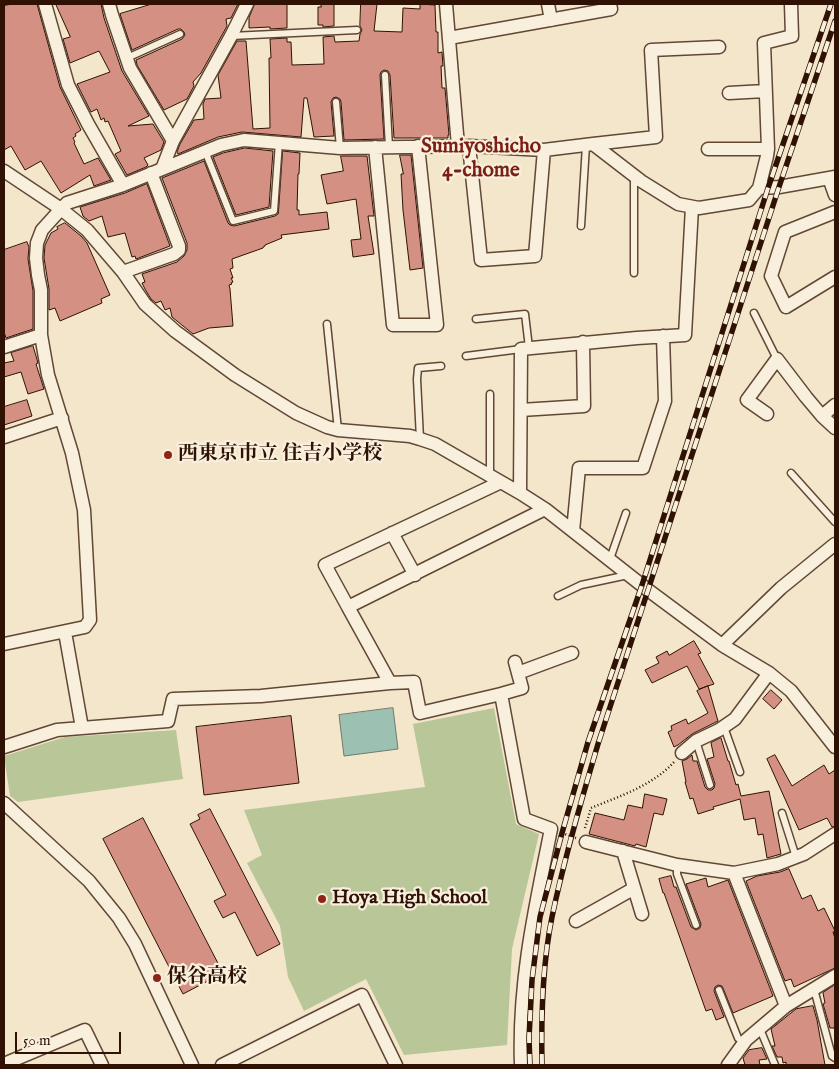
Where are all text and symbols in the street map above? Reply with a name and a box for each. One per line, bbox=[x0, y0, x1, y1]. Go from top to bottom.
district label: Sumiyoshicho 4-chome bbox=[421, 135, 541, 185]
place label: 西東京市立 住吉小学校 bbox=[178, 443, 382, 467]
marker: 西東京市立 住吉小学校 bbox=[162, 449, 174, 461]
place label: Hoya High School bbox=[332, 887, 487, 911]
marker: Hoya High School bbox=[316, 893, 328, 905]
place label: 保谷高校 bbox=[167, 966, 247, 990]
marker: 保谷高校 bbox=[151, 972, 163, 984]
scale bar bbox=[18, 1022, 124, 1054]
text: 50 m bbox=[23, 1031, 51, 1050]

